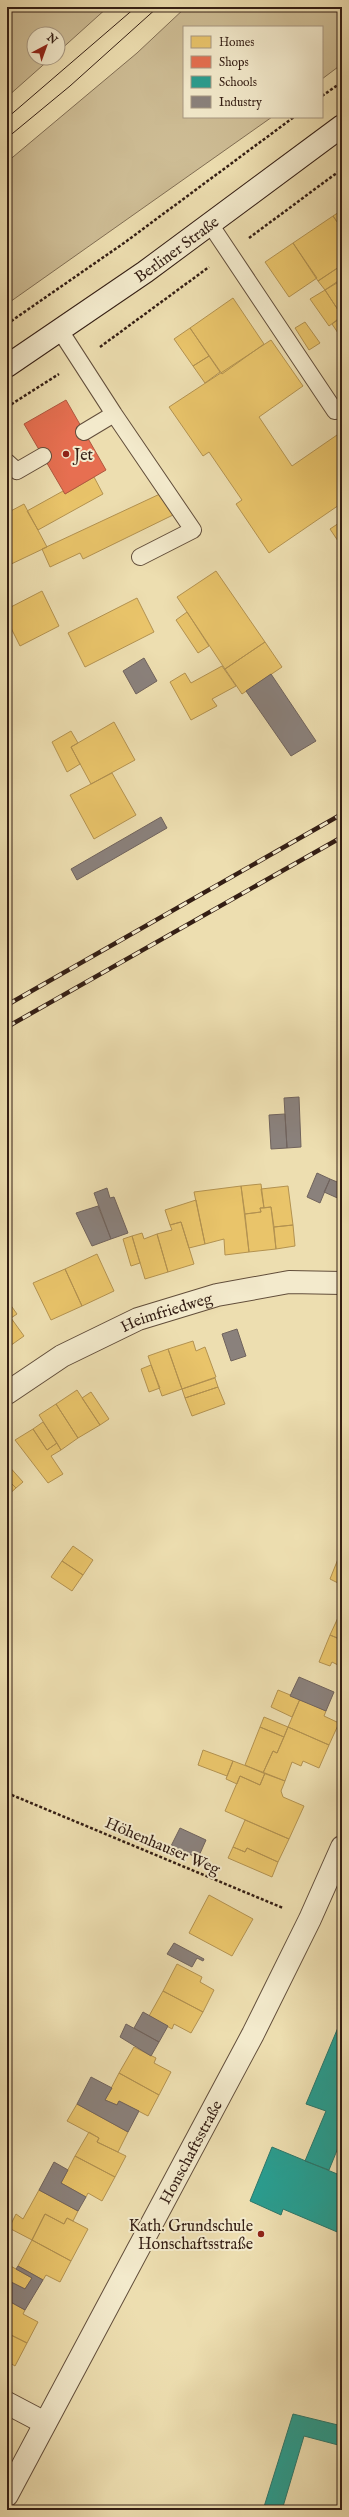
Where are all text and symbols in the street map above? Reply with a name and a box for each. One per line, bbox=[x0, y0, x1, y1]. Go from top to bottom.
north arrow bbox=[26, 26, 66, 66]
legend bbox=[183, 26, 323, 118]
text: N bbox=[43, 30, 60, 48]
text: Homes bbox=[219, 35, 255, 50]
text: Shops bbox=[219, 55, 249, 71]
text: Schools bbox=[219, 75, 257, 90]
text: Industry bbox=[219, 95, 262, 110]
street label: Berliner Straße bbox=[131, 213, 224, 288]
place label: Jet bbox=[72, 446, 93, 466]
marker: Jet bbox=[61, 449, 71, 459]
street label: Heimfriedweg bbox=[118, 1289, 215, 1338]
street label: Höhenhauser Weg bbox=[102, 1814, 223, 1880]
street label: Honschaftsstraße bbox=[156, 2097, 228, 2208]
place label: Kath. Grundschule Honschaftsstraße bbox=[129, 2217, 253, 2255]
marker: Kath. Grundschule Honschaftsstraße bbox=[256, 2229, 266, 2239]

